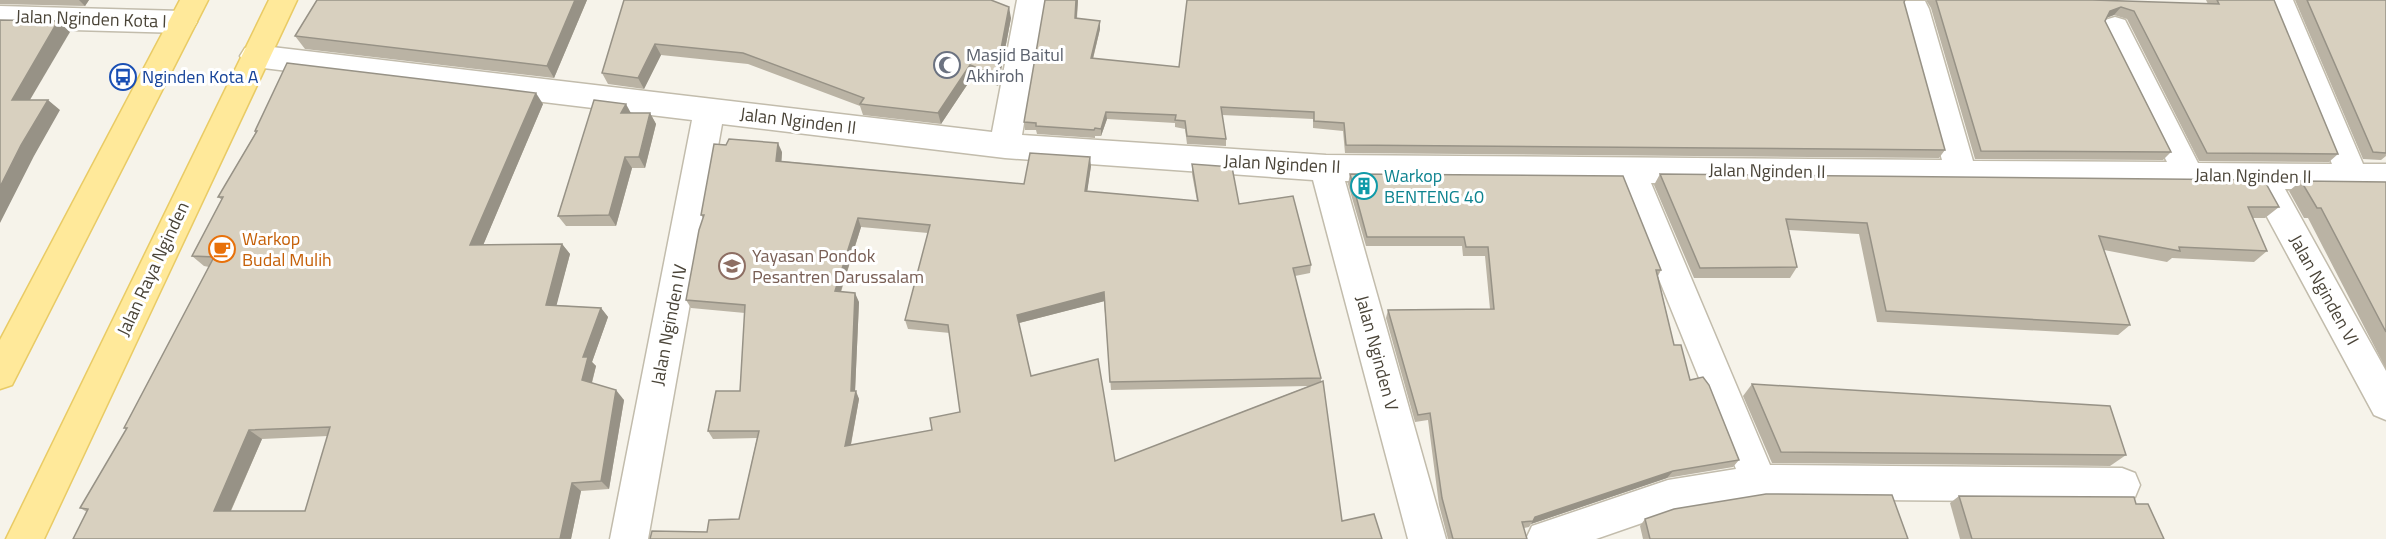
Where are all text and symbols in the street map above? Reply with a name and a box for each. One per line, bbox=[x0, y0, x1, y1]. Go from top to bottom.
street label: Jalan Nginden Kota I bbox=[15, 2, 167, 35]
place label: Masjid Baitul Akhiroh bbox=[966, 41, 1064, 89]
mosque icon: Masjid Baitul Akhiroh bbox=[932, 50, 962, 80]
bus stop icon: Nginden Kota A bbox=[108, 62, 138, 92]
place label: Nginden Kota A bbox=[142, 63, 259, 90]
street label: Jalan Nginden II bbox=[738, 100, 858, 141]
street label: Jalan Nginden II bbox=[1223, 147, 1341, 180]
street label: Jalan Nginden II bbox=[1708, 156, 1826, 185]
street label: Jalan Nginden II bbox=[2194, 161, 2312, 190]
place label: Warkop BENTENG 40 bbox=[1384, 162, 1484, 210]
building icon: Warkop BENTENG 40 bbox=[1349, 171, 1379, 201]
street label: Jalan Raya Nginden bbox=[110, 197, 196, 341]
place label: Warkop Budal Mulih bbox=[242, 225, 332, 273]
street label: Jalan Nginden VI bbox=[2283, 229, 2366, 350]
cafe icon: Warkop Budal Mulih bbox=[207, 234, 237, 264]
place label: Yayasan Pondok Pesantren Darussalam bbox=[752, 242, 924, 290]
school or university icon: Yayasan Pondok Pesantren Darussalam bbox=[717, 251, 747, 281]
street label: Jalan Nginden IV bbox=[644, 261, 694, 388]
street label: Jalan Nginden V bbox=[1349, 292, 1406, 414]

